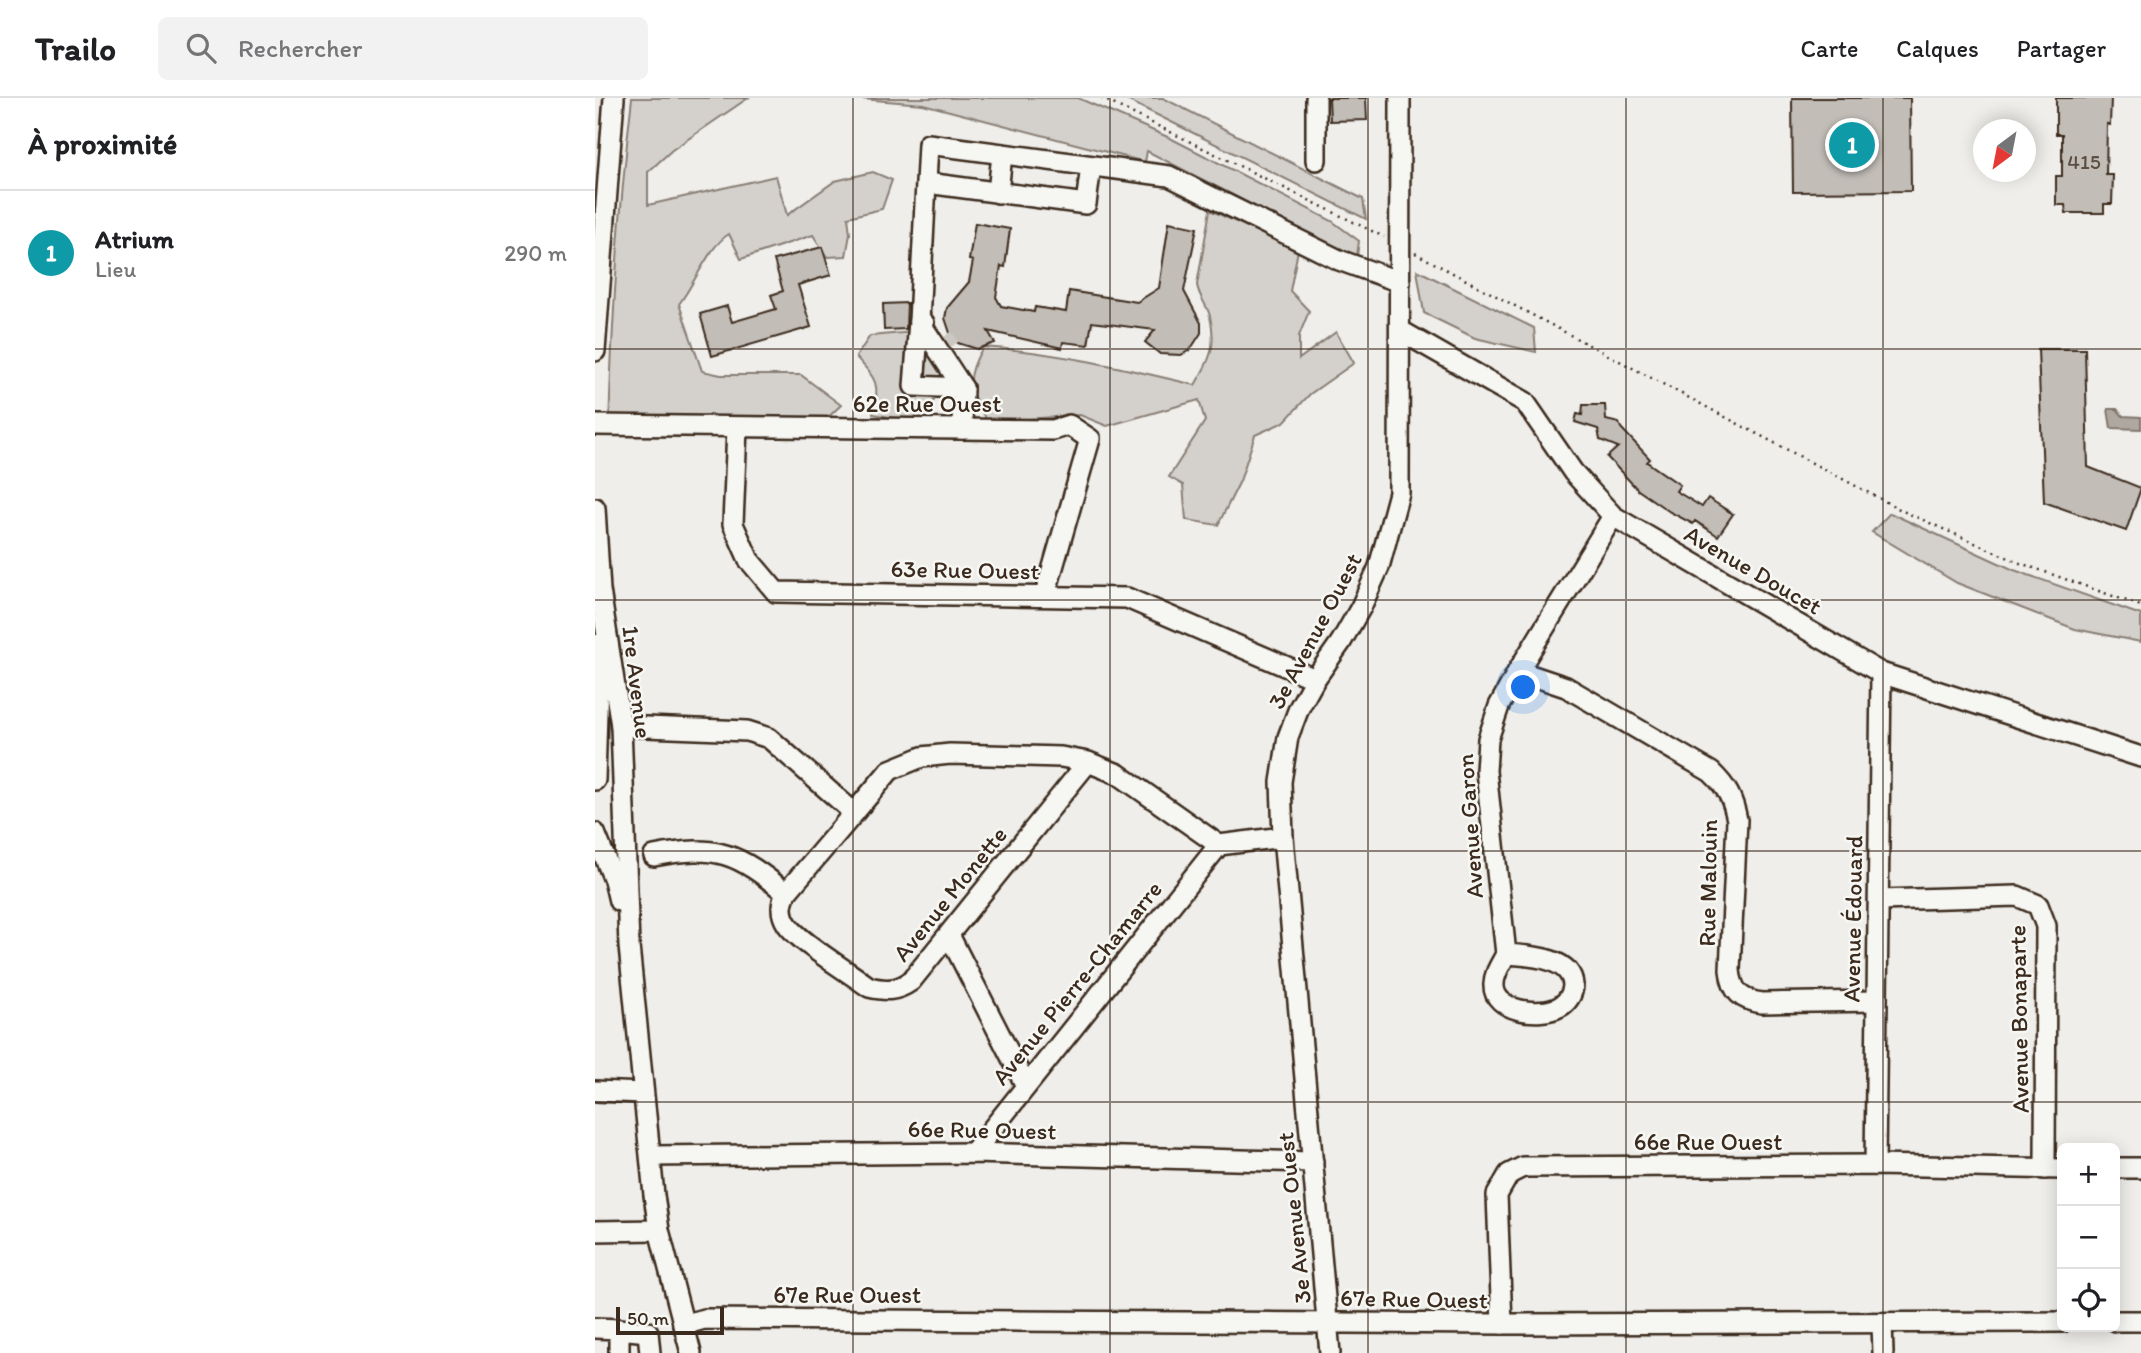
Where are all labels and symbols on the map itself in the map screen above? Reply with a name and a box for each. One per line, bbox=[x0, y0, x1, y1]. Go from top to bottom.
pin: 1 bbox=[1829, 119, 1875, 171]
north arrow bbox=[1973, 119, 2036, 182]
house number: 415 bbox=[2067, 149, 2101, 174]
street label: 62e Rue Ouest bbox=[853, 389, 1001, 418]
street label: Avenue Doucet bbox=[1680, 519, 1827, 621]
street label: 3e Avenue Ouest bbox=[1261, 548, 1368, 714]
street label: 63e Rue Ouest bbox=[890, 554, 1040, 585]
street label: 1re Avenue bbox=[616, 624, 659, 740]
your location bbox=[1506, 670, 1540, 704]
street label: Avenue Garon bbox=[1450, 752, 1489, 899]
street label: Rue Malouin bbox=[1692, 819, 1723, 947]
street label: Avenue Monette bbox=[886, 820, 1013, 967]
street label: Avenue Édouard bbox=[1837, 835, 1868, 1003]
street label: Avenue Pierre-Chamarre bbox=[985, 875, 1168, 1091]
street label: Avenue Bonaparte bbox=[2002, 925, 2035, 1113]
street label: 66e Rue Ouest bbox=[907, 1114, 1057, 1145]
street label: 66e Rue Ouest bbox=[1634, 1127, 1782, 1156]
street label: 3e Avenue Ouest bbox=[1270, 1131, 1317, 1305]
street label: 67e Rue Ouest bbox=[773, 1280, 921, 1309]
street label: 67e Rue Ouest bbox=[1340, 1283, 1488, 1314]
scale bar bbox=[616, 1304, 725, 1336]

